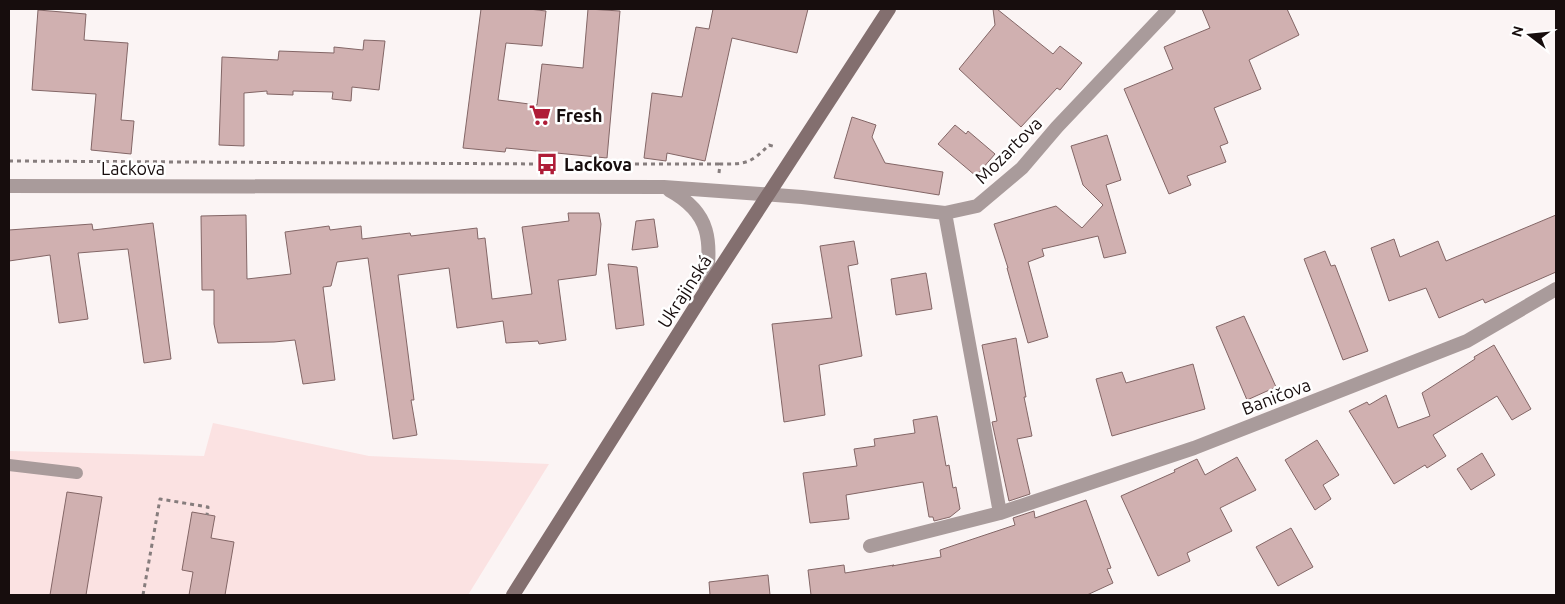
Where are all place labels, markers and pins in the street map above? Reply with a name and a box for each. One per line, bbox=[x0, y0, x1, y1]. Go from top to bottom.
supermarket icon: Fresh bbox=[527, 102, 553, 128]
place label: Fresh bbox=[556, 105, 602, 125]
bus stop icon: Lackova bbox=[534, 151, 560, 177]
place label: Lackova bbox=[564, 154, 632, 174]

